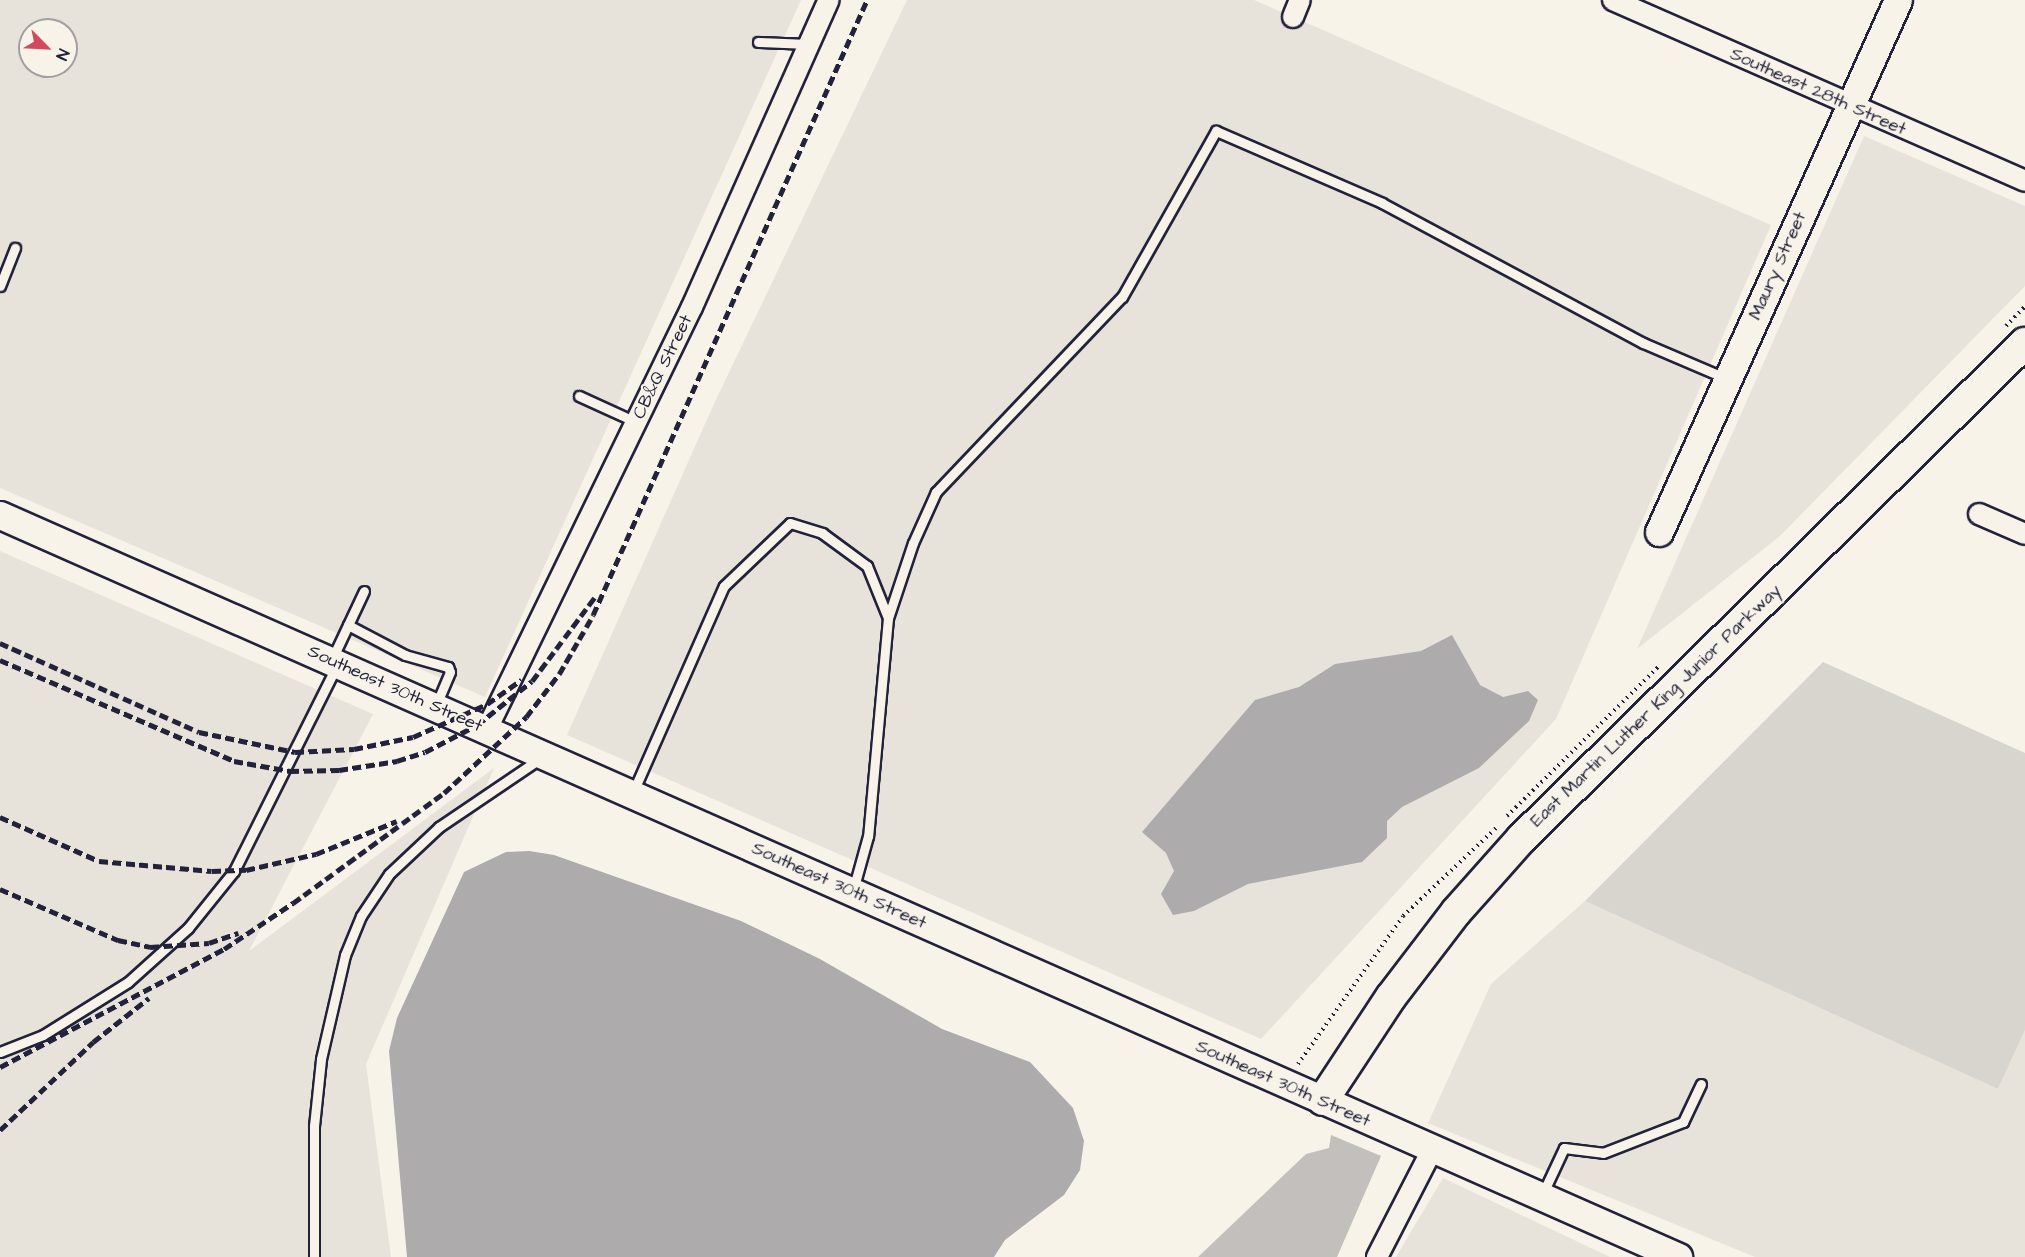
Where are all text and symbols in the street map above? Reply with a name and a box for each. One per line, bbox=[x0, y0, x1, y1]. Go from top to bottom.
north arrow bbox=[18, 18, 78, 78]
street label: Southeast 28th Street bbox=[1727, 43, 1909, 141]
text: N bbox=[51, 45, 75, 64]
street label: Maury Street bbox=[1745, 209, 1811, 323]
street label: CB&Q Street bbox=[628, 311, 698, 423]
street label: East Martin Luther King Junior Parkway bbox=[1526, 580, 1786, 832]
street label: Southeast 30th Street bbox=[304, 641, 486, 737]
street label: Southeast 30th Street bbox=[748, 838, 930, 934]
street label: Southeast 30th Street bbox=[1192, 1036, 1374, 1132]

